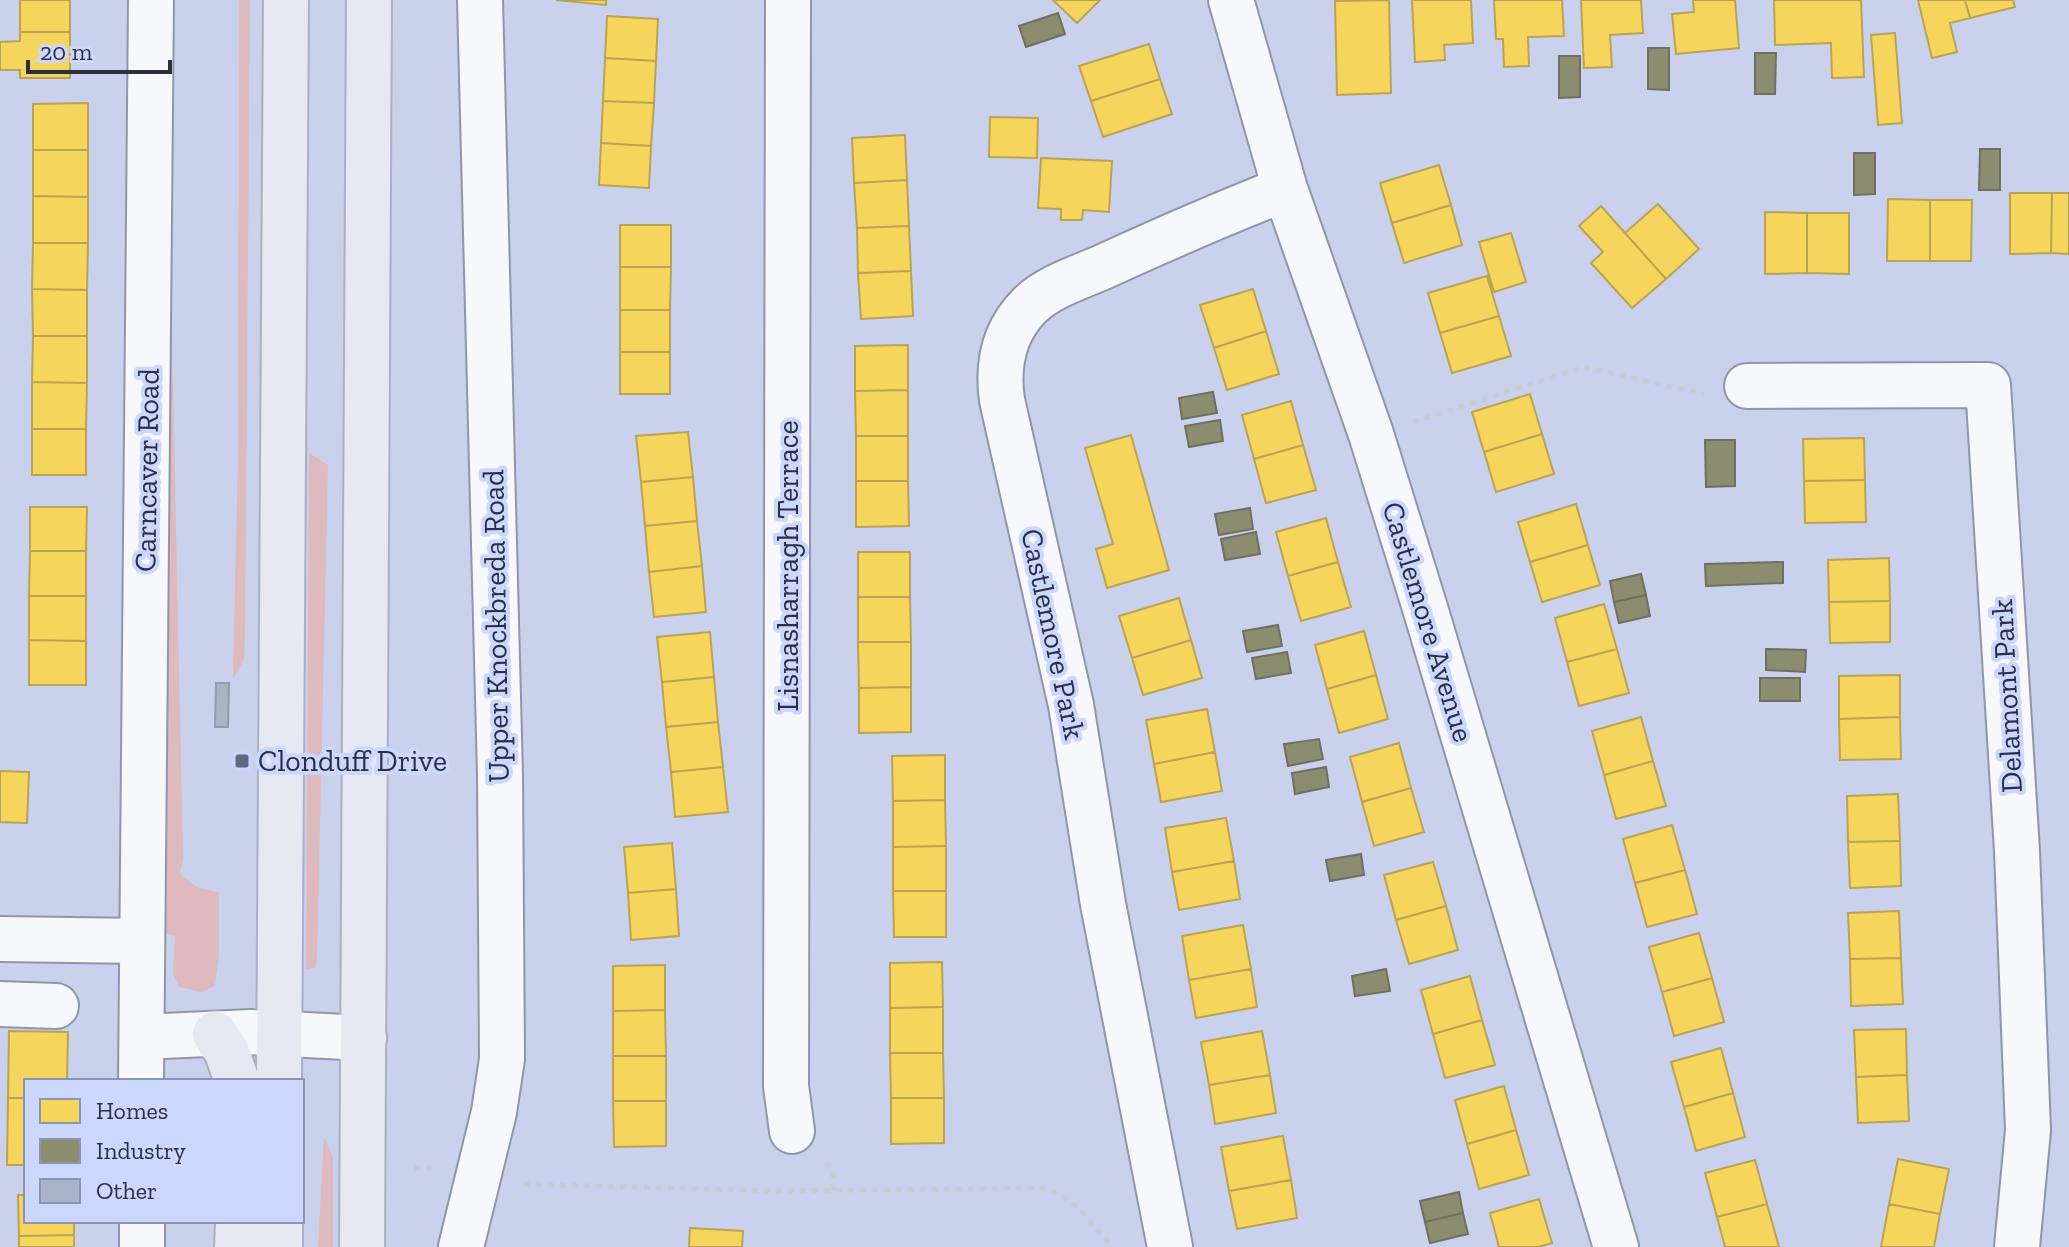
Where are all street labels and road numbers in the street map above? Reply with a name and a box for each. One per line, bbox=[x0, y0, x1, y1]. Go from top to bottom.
street label: Carncaver Road bbox=[127, 367, 167, 572]
street label: Lisnasharragh Terrace bbox=[770, 420, 806, 712]
street label: Upper Knockbreda Road bbox=[475, 469, 517, 783]
street label: Castlemore Avenue bbox=[1374, 498, 1482, 746]
street label: Castlemore Park bbox=[1013, 525, 1093, 743]
street label: Delamont Park bbox=[1984, 598, 2030, 794]

